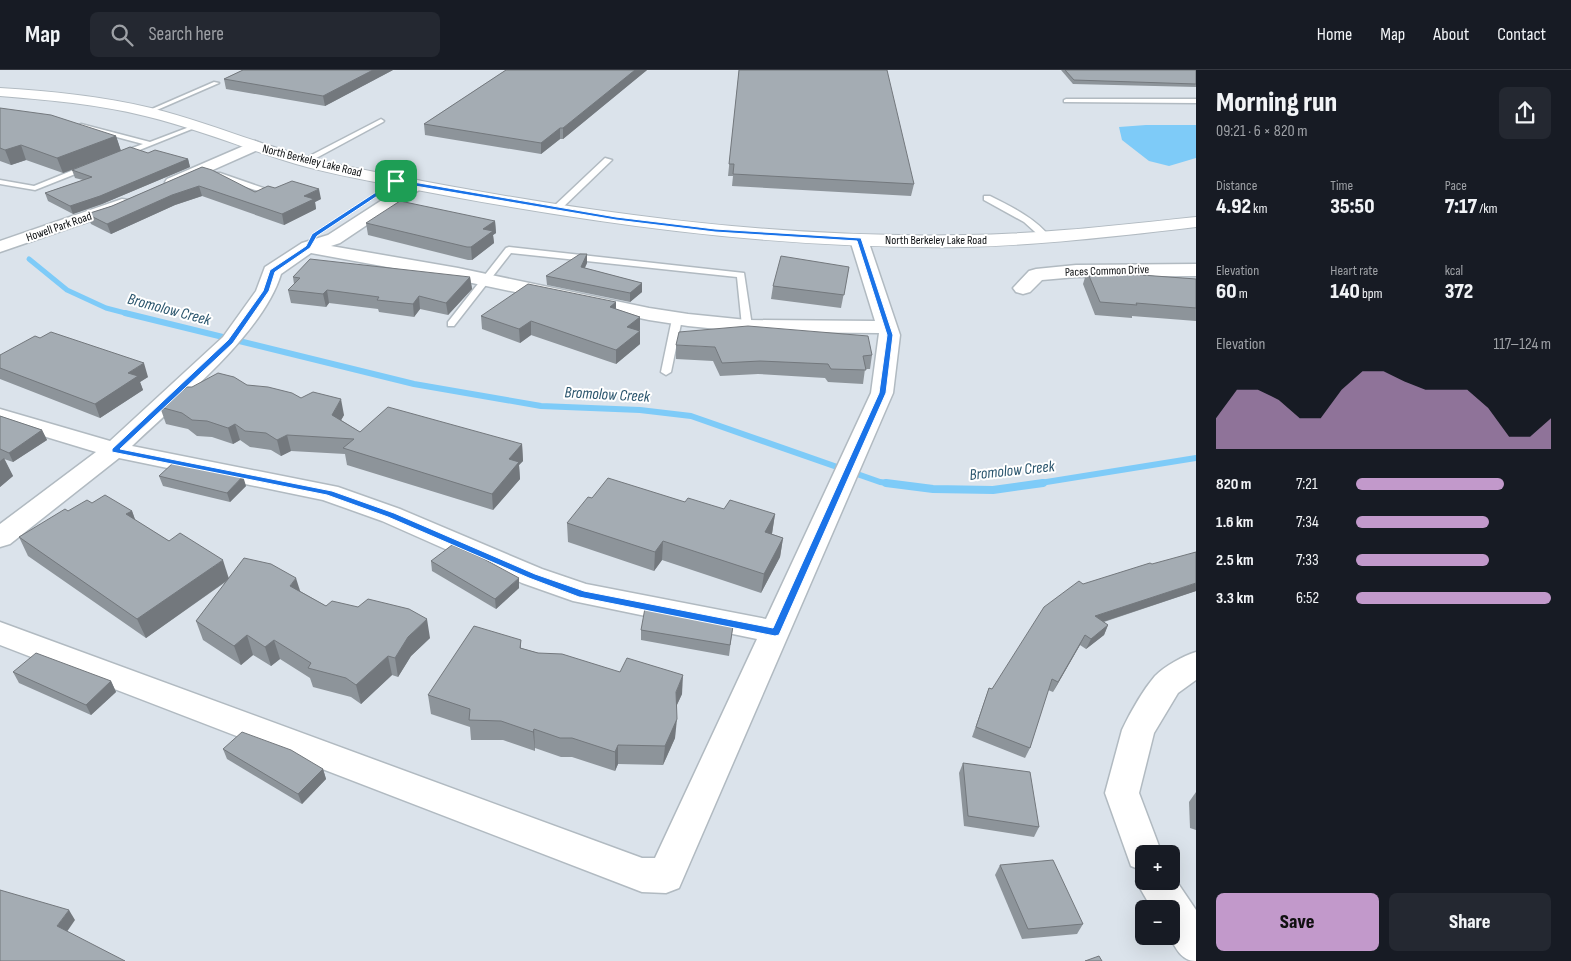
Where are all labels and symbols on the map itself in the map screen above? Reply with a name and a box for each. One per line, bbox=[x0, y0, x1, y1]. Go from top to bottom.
street label: North Berkeley Lake Road bbox=[261, 141, 363, 181]
pin bbox=[375, 160, 417, 202]
street label: Howell Park Road bbox=[24, 209, 94, 245]
street label: North Berkeley Lake Road bbox=[885, 233, 987, 248]
street label: Paces Common Drive bbox=[1065, 262, 1150, 280]
water label: Bromolow Creek bbox=[125, 290, 214, 330]
water label: Bromolow Creek bbox=[564, 383, 651, 407]
water label: Bromolow Creek bbox=[969, 457, 1056, 485]

